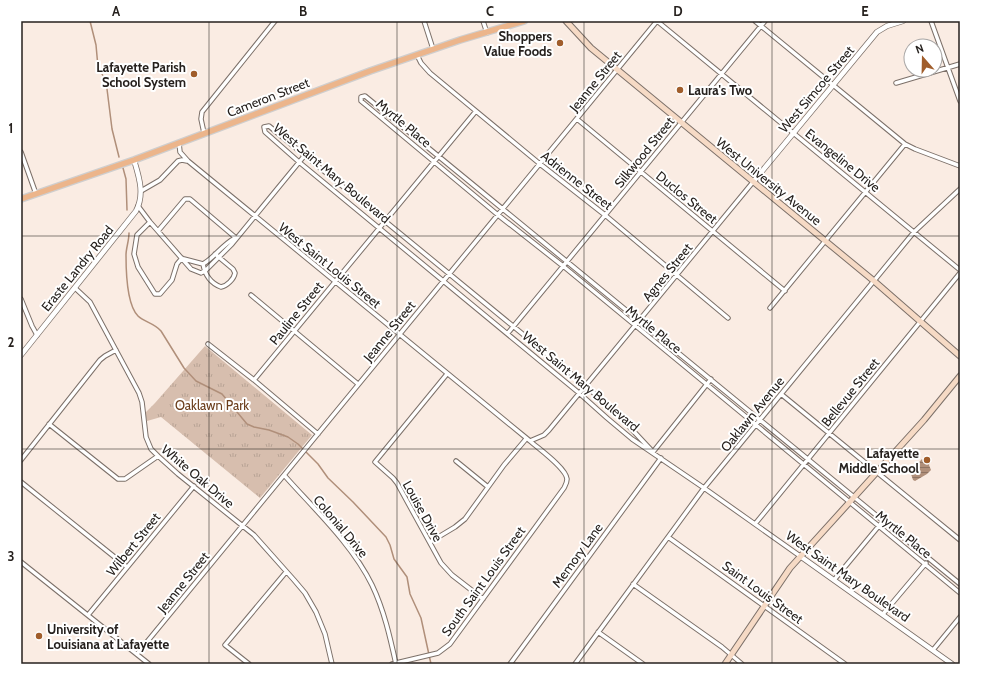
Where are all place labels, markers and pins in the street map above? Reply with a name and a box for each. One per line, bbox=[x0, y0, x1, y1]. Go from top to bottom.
place label: Shoppers Value Foods bbox=[484, 28, 552, 59]
marker: Shoppers Value Foods bbox=[555, 38, 565, 48]
place label: Lafayette Parish School System bbox=[96, 59, 186, 90]
marker: Lafayette Parish School System bbox=[189, 69, 199, 79]
place label: Laura's Two bbox=[688, 82, 753, 98]
marker: Laura's Two bbox=[675, 85, 685, 95]
place label: Lafayette Middle School bbox=[839, 445, 920, 476]
marker: Lafayette Middle School bbox=[922, 455, 932, 465]
place label: University of Louisiana at Lafayette bbox=[47, 621, 170, 652]
marker: University of Louisiana at Lafayette bbox=[34, 631, 44, 641]

